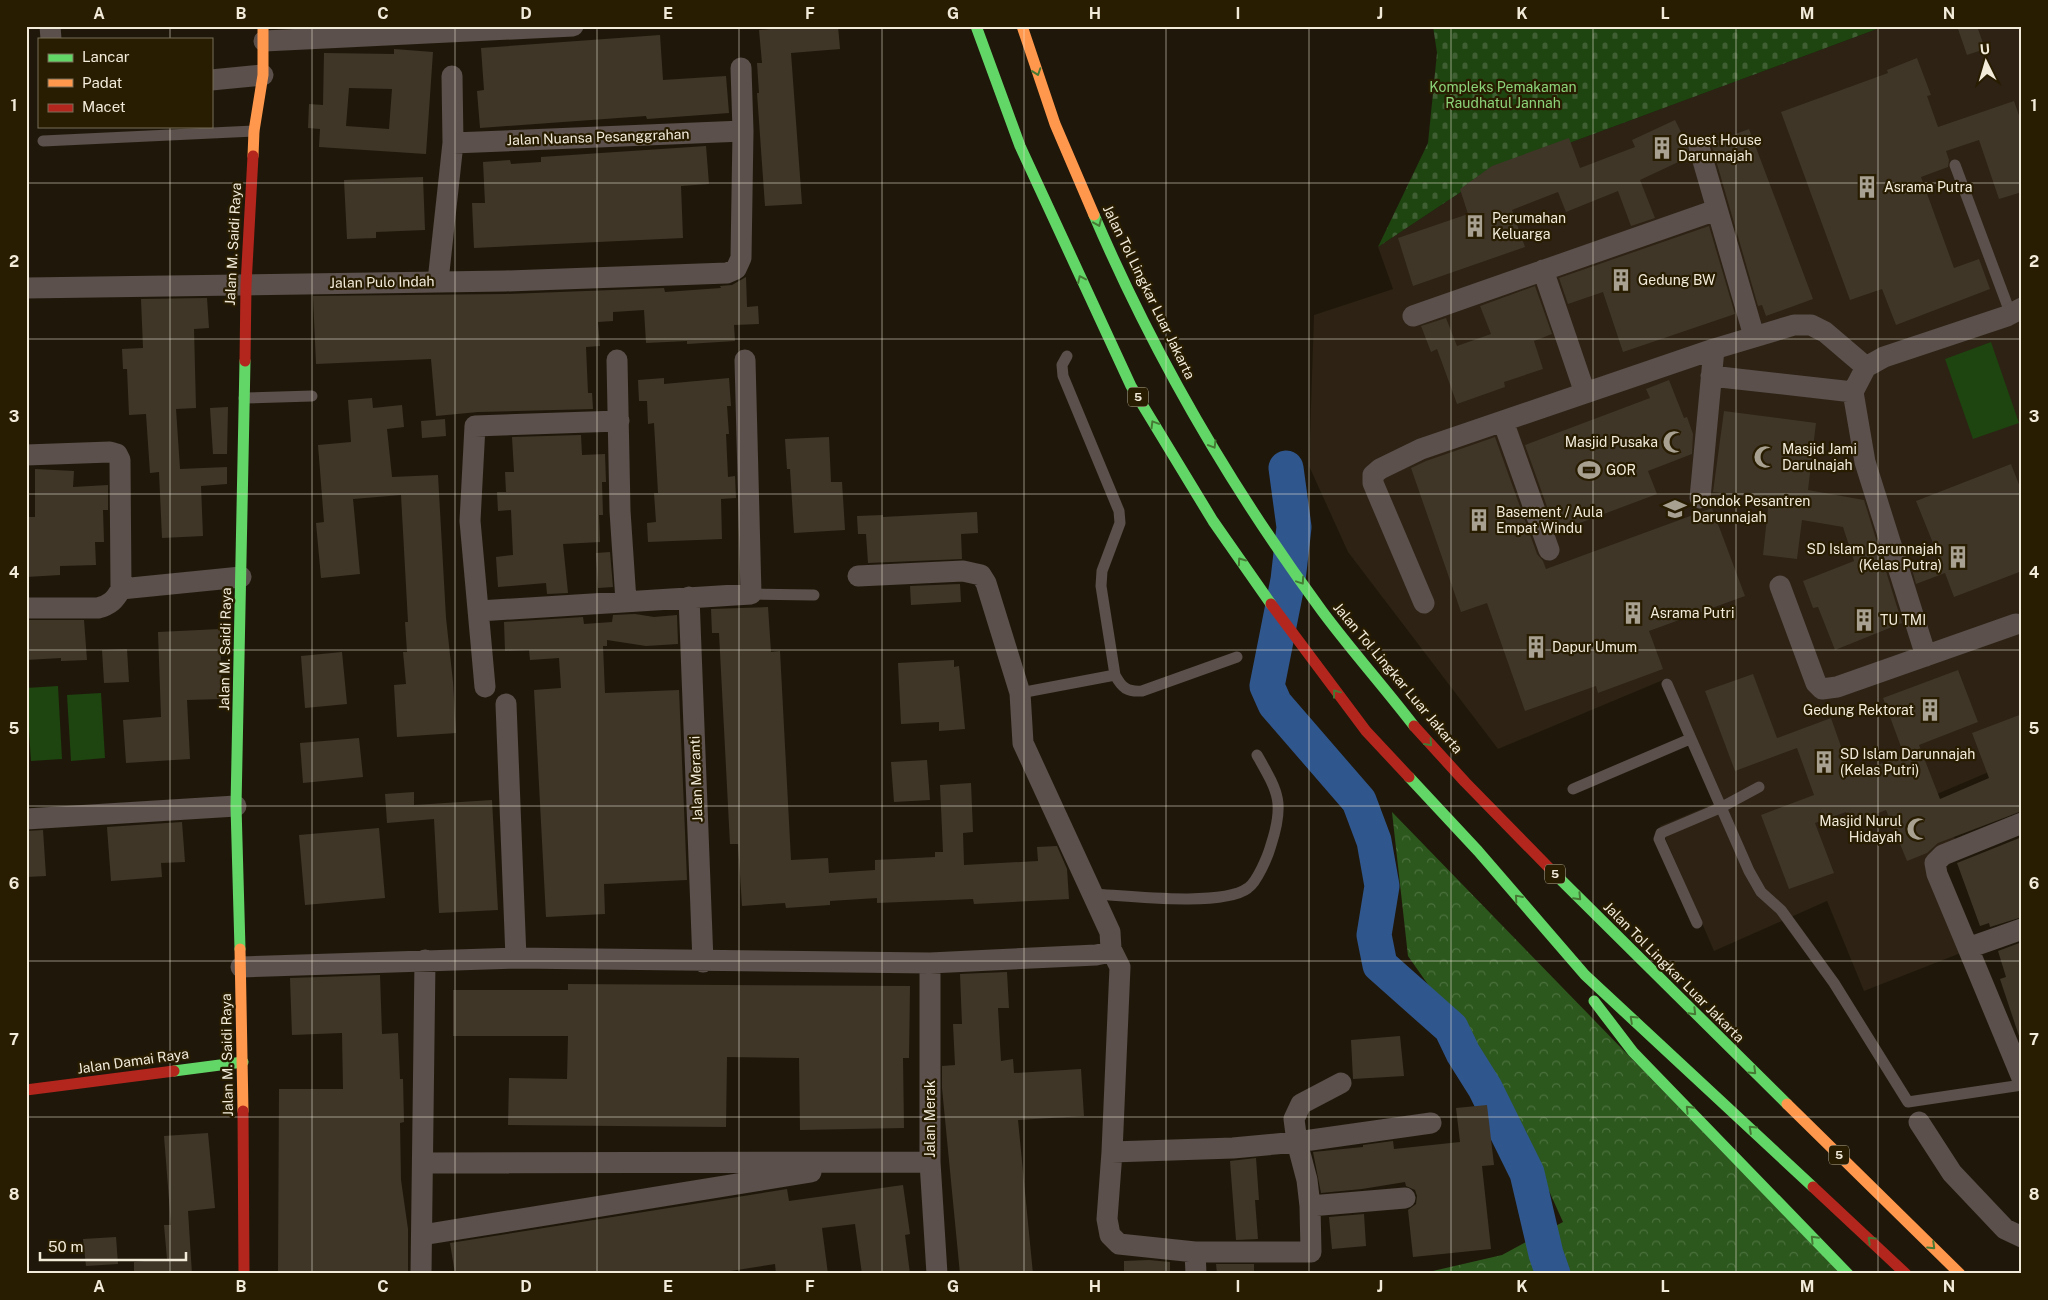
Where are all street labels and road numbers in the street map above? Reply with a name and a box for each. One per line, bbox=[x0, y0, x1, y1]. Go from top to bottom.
street label: Jalan Nuansa Pesanggrahan bbox=[506, 126, 690, 148]
street label: Jalan M. Saidi Raya bbox=[222, 182, 244, 306]
street label: Jalan Tol Lingkar Luar Jakarta bbox=[1100, 202, 1198, 382]
street label: Jalan Pulo Indah bbox=[329, 273, 435, 291]
road number: 5 bbox=[1128, 388, 1148, 407]
street label: Jalan M. Saidi Raya bbox=[216, 587, 234, 711]
street label: Jalan Tol Lingkar Luar Jakarta bbox=[1330, 599, 1466, 757]
street label: Jalan Meranti bbox=[686, 736, 706, 822]
road number: 5 bbox=[1545, 864, 1565, 884]
street label: Jalan Tol Lingkar Luar Jakarta bbox=[1600, 898, 1748, 1046]
street label: Jalan M. Saidi Raya bbox=[218, 993, 236, 1117]
street label: Jalan Damai Raya bbox=[76, 1045, 190, 1077]
street label: Jalan Merak bbox=[922, 1080, 938, 1158]
road number: 5 bbox=[1829, 1146, 1849, 1164]

